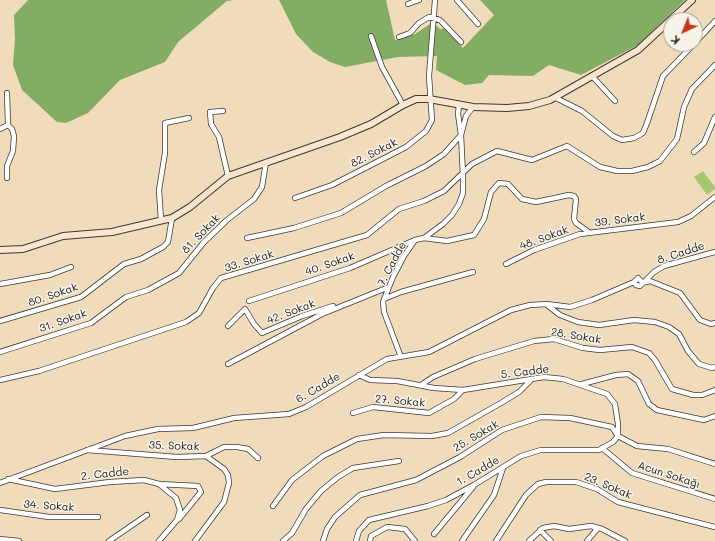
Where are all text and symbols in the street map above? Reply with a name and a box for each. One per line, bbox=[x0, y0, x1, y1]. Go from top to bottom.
north arrow bbox=[663, 12, 703, 52]
text: K bbox=[667, 32, 683, 48]
street label: 82. Sokak bbox=[348, 136, 400, 170]
street label: 39. Sokak bbox=[594, 210, 646, 230]
street label: 81. Sokak bbox=[179, 212, 223, 256]
street label: 48. Sokak bbox=[518, 223, 570, 253]
street label: 8. Cadde bbox=[656, 239, 706, 267]
street label: 7. Cadde bbox=[375, 240, 409, 288]
street label: 33. Sokak bbox=[223, 247, 275, 275]
street label: 40. Sokak bbox=[304, 249, 356, 279]
street label: 80. Sokak bbox=[27, 280, 79, 310]
street label: 42. Sokak bbox=[265, 297, 317, 327]
street label: 31. Sokak bbox=[38, 307, 88, 335]
street label: 28. Sokak bbox=[550, 326, 602, 346]
street label: 5. Cadde bbox=[500, 362, 550, 382]
street label: 6. Cadde bbox=[294, 370, 342, 406]
street label: 27. Sokak bbox=[374, 392, 426, 410]
street label: 25. Sokak bbox=[451, 417, 501, 455]
street label: 35. Sokak bbox=[148, 439, 200, 453]
street label: 1. Cadde bbox=[454, 453, 502, 489]
street label: Acun Sokağı bbox=[636, 459, 702, 491]
street label: 2. Cadde bbox=[80, 465, 130, 483]
street label: 23. Sokak bbox=[582, 470, 634, 502]
street label: 34. Sokak bbox=[23, 498, 75, 514]

